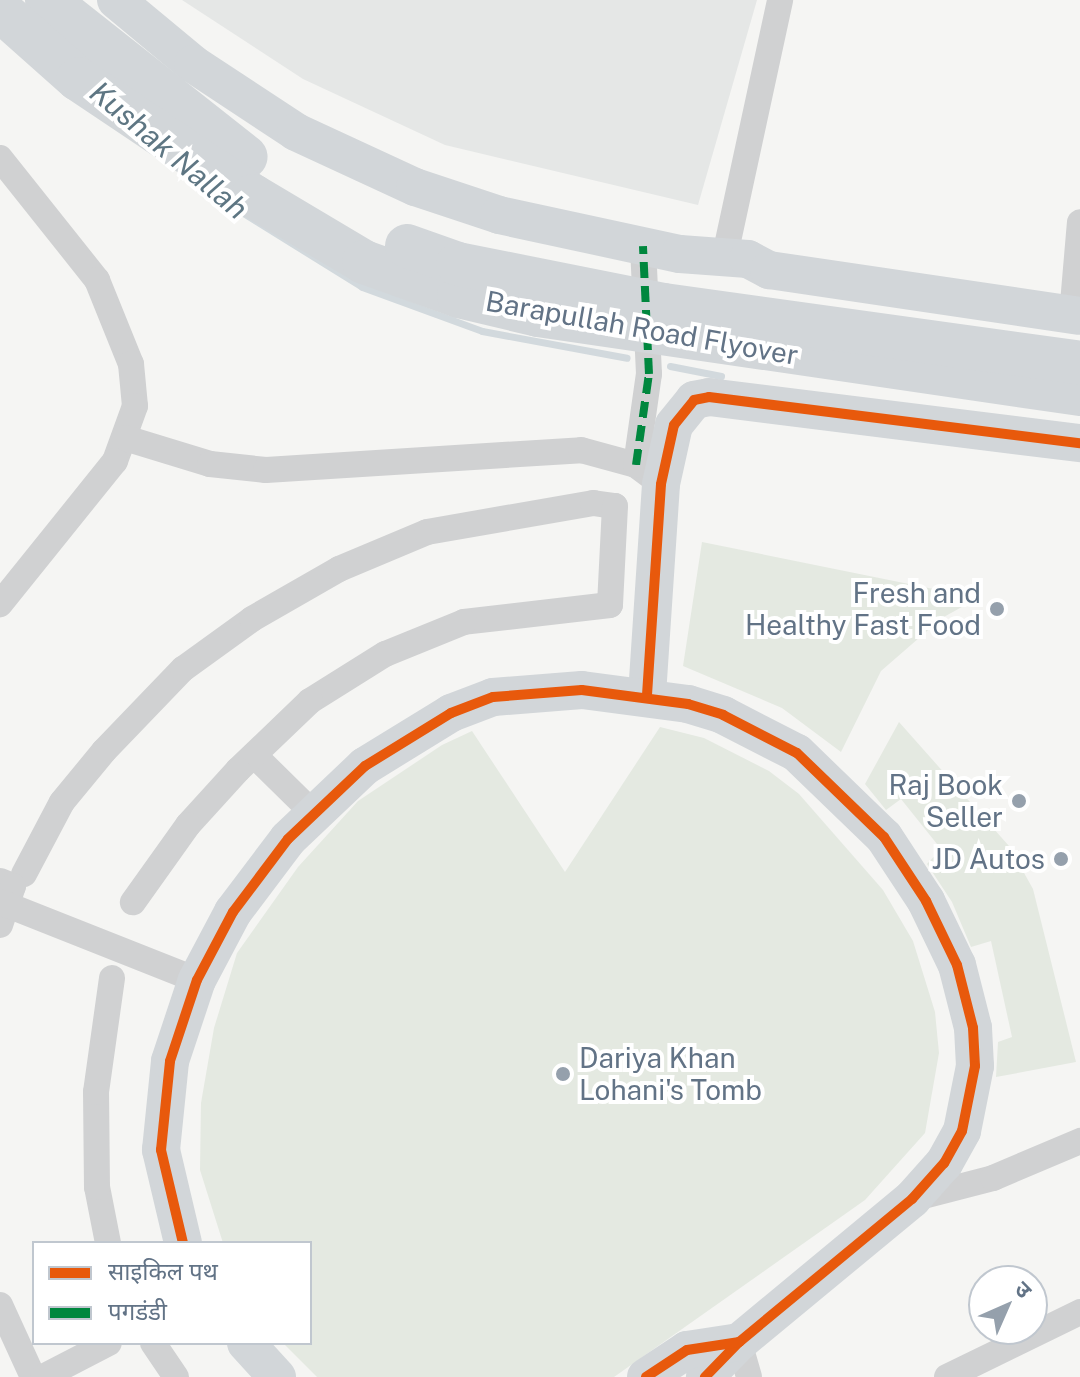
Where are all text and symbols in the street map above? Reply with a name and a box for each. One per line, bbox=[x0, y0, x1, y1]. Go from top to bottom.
water label: Kushak Nallah bbox=[83, 74, 255, 226]
street label: Barapullah Road Flyover bbox=[483, 284, 801, 372]
place label: Fresh and Healthy Fast Food bbox=[745, 576, 981, 642]
marker: Fresh and Healthy Fast Food bbox=[988, 600, 1006, 618]
place label: Raj Book Seller bbox=[888, 768, 1003, 834]
marker: Raj Book Seller bbox=[1010, 792, 1028, 810]
place label: JD Autos bbox=[932, 842, 1045, 876]
marker: JD Autos bbox=[1052, 850, 1070, 868]
place label: Dariya Khan Lohani's Tomb bbox=[579, 1041, 762, 1107]
marker: Dariya Khan Lohani's Tomb bbox=[554, 1065, 572, 1083]
legend bbox=[32, 1241, 312, 1345]
text: साइकिल पथ bbox=[108, 1257, 218, 1285]
north arrow bbox=[968, 1265, 1048, 1345]
text: उ bbox=[1010, 1276, 1037, 1303]
text: पगडंडी bbox=[108, 1297, 167, 1325]

